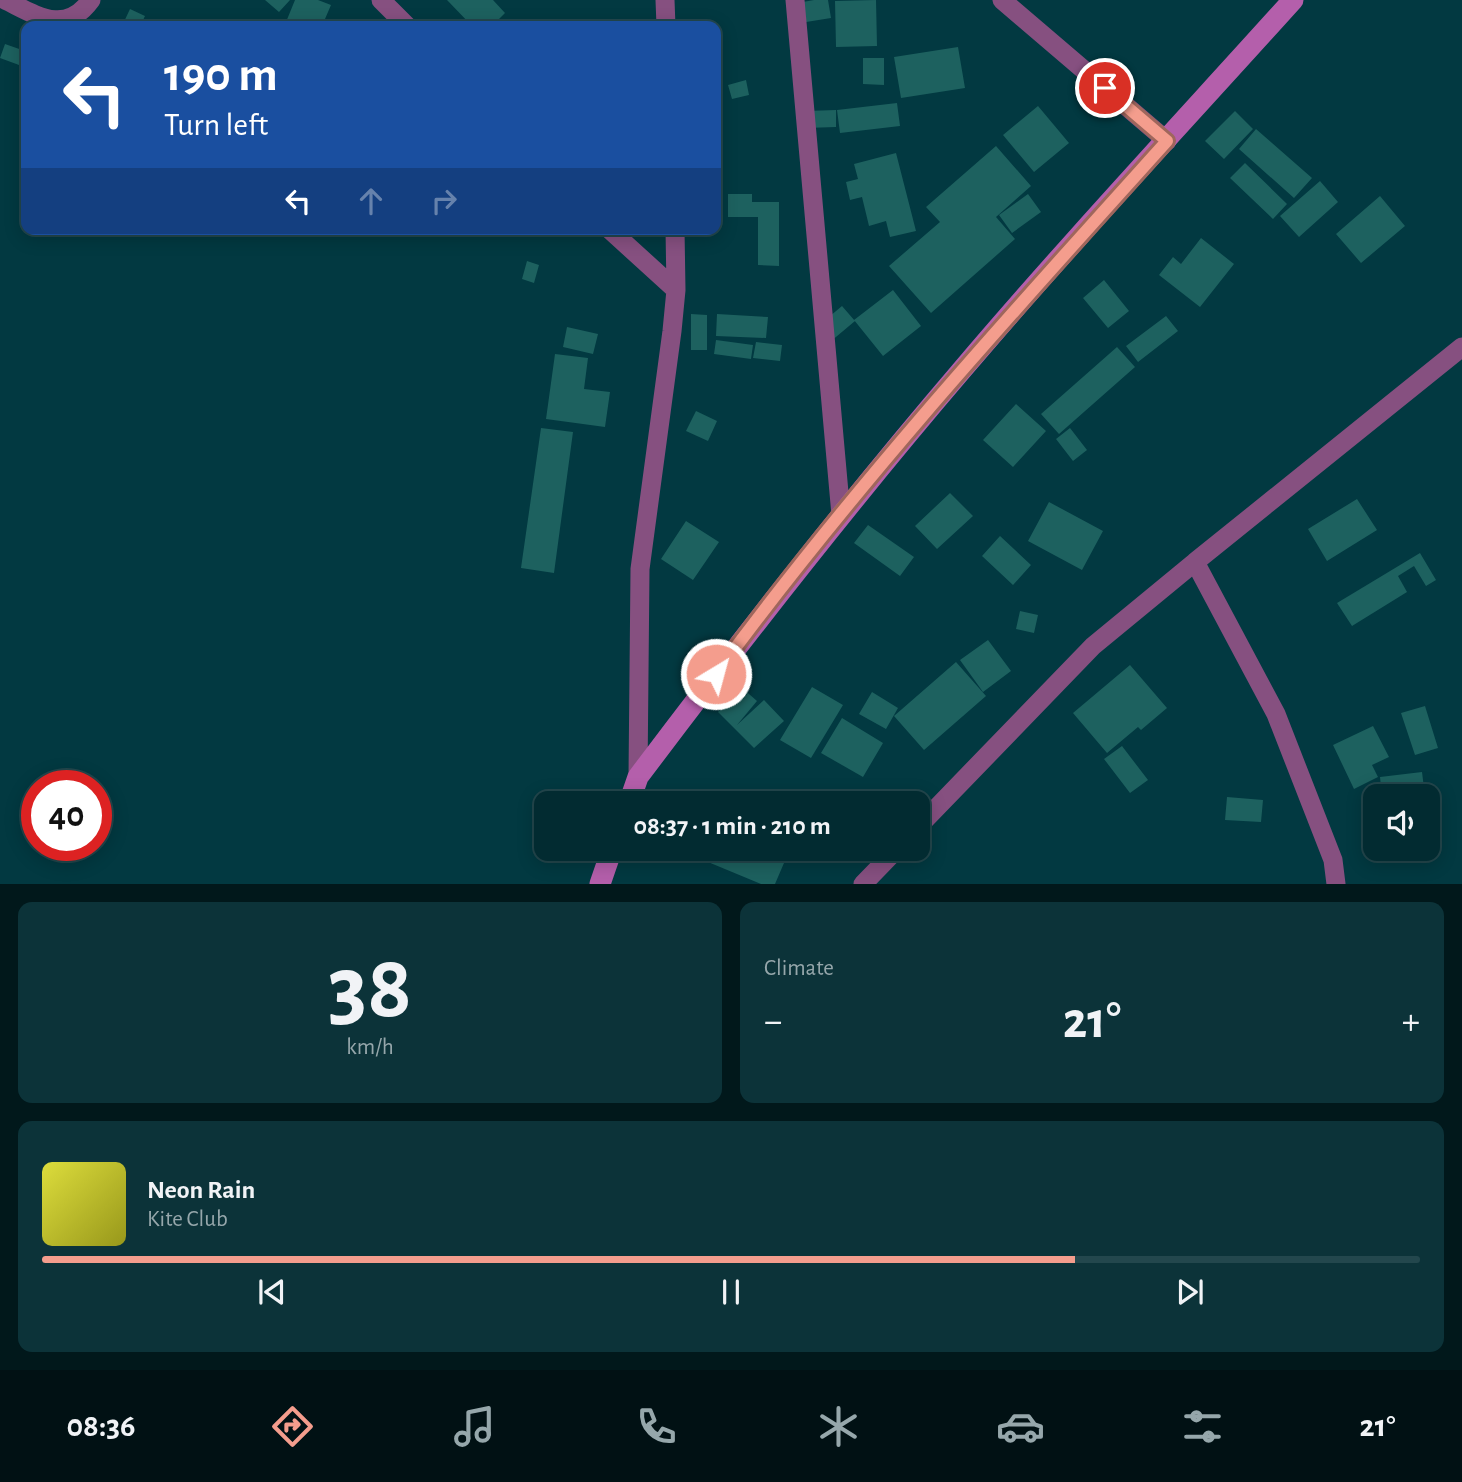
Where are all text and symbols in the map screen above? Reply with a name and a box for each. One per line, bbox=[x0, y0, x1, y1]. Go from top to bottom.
icon: left bbox=[49, 49, 140, 140]
text: 190 m bbox=[164, 51, 278, 100]
pin bbox=[1075, 58, 1135, 118]
icon: arrive bbox=[1086, 69, 1124, 107]
text: Turn left bbox=[164, 109, 268, 141]
icon: left bbox=[279, 182, 317, 220]
icon: ahead bbox=[352, 182, 390, 220]
icon: right bbox=[425, 182, 463, 220]
position arrow bbox=[679, 637, 753, 711]
speed limit sign: 40 bbox=[21, 770, 112, 861]
map controls bbox=[1363, 784, 1440, 861]
button: sound bbox=[1363, 784, 1440, 861]
text: 08:37 · 1 min · 210 m bbox=[633, 813, 831, 839]
text: 38 bbox=[328, 943, 412, 1034]
text: Climate bbox=[764, 957, 834, 980]
text: 21° bbox=[1063, 995, 1121, 1047]
text: − bbox=[764, 1003, 782, 1041]
text: + bbox=[1402, 1003, 1420, 1041]
text: km/h bbox=[346, 1036, 394, 1059]
text: Neon Rain bbox=[147, 1177, 255, 1203]
text: Kite Club bbox=[147, 1208, 228, 1231]
icon: previous bbox=[253, 1273, 291, 1311]
icon: pause bbox=[712, 1273, 750, 1311]
icon: next bbox=[1171, 1273, 1209, 1311]
icon: directions bbox=[268, 1402, 317, 1451]
icon: music bbox=[450, 1402, 499, 1451]
icon: phone bbox=[632, 1402, 681, 1451]
icon: climate bbox=[814, 1402, 863, 1451]
icon: car bbox=[996, 1402, 1045, 1451]
icon: filters bbox=[1178, 1402, 1227, 1451]
text: 08:36 bbox=[66, 1410, 135, 1442]
text: 21° bbox=[1360, 1410, 1396, 1442]

